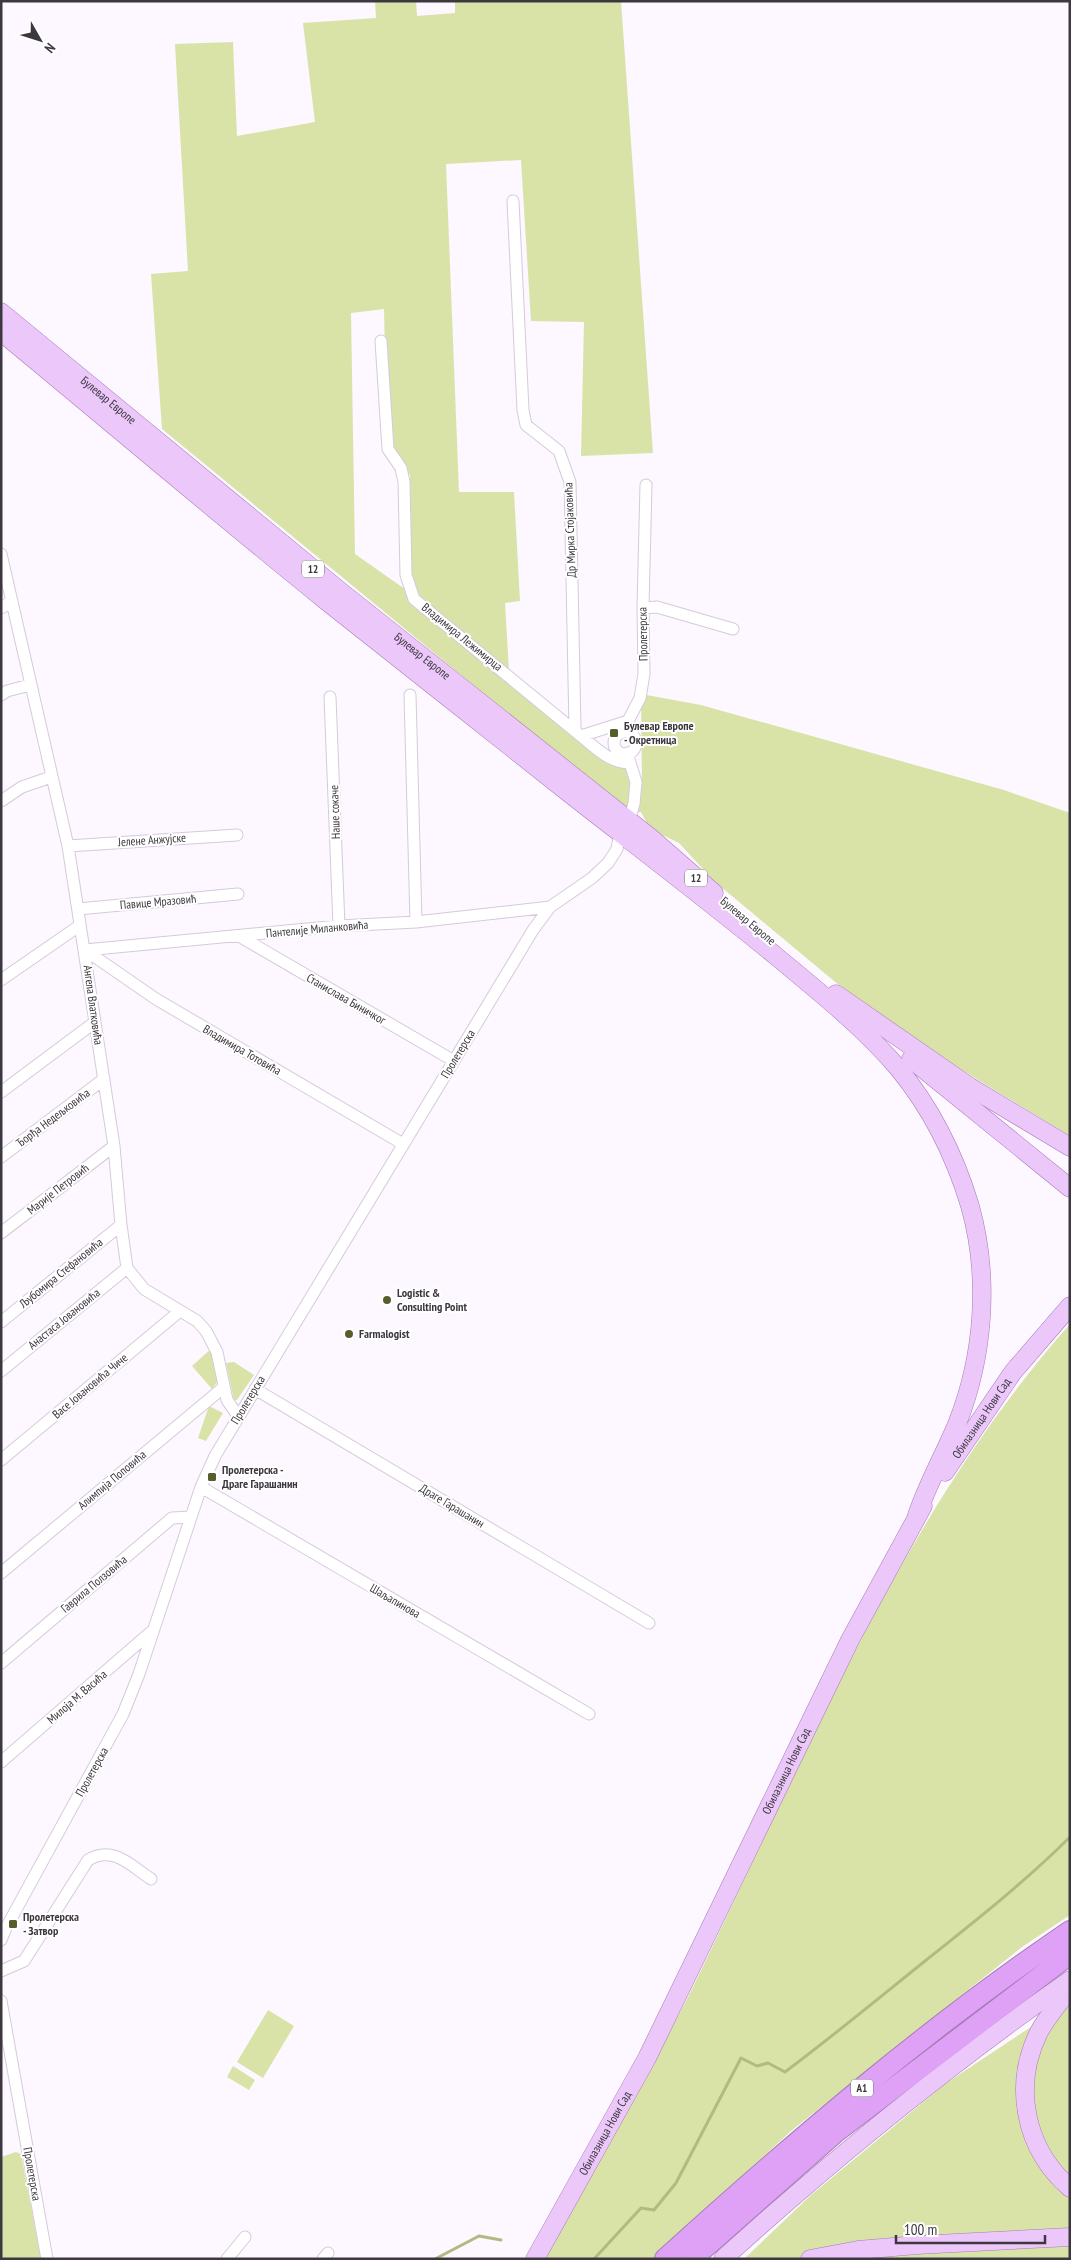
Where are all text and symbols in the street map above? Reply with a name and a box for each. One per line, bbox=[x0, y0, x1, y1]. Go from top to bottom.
north arrow bbox=[15, 15, 65, 65]
text: N bbox=[41, 40, 59, 57]
street label: Булевар Европе bbox=[78, 373, 140, 427]
street label: Др Мирка Стојаковића bbox=[560, 482, 579, 578]
road number: 12 bbox=[302, 560, 324, 578]
street label: Владимира Лежимирца bbox=[419, 599, 506, 674]
street label: Пролетерска bbox=[635, 607, 650, 661]
street label: Булевар Европе bbox=[391, 629, 454, 683]
place label: Булевар Европе - Окретница bbox=[624, 718, 694, 747]
marker: Булевар Европе - Окретница bbox=[608, 727, 620, 739]
street label: Наше сокаче bbox=[326, 785, 343, 839]
street label: Јелене Анжујске bbox=[116, 830, 186, 849]
road number: 12 bbox=[685, 870, 707, 886]
street label: Павице Мразовић bbox=[119, 891, 197, 912]
street label: Булевар Европе bbox=[718, 893, 779, 948]
street label: Пантелије Миланковића bbox=[265, 917, 369, 940]
street label: Ангела Влатковића bbox=[80, 964, 107, 1046]
street label: Станислава Биничког bbox=[304, 970, 389, 1028]
street label: Владимира Тотовића bbox=[200, 1021, 284, 1078]
street label: Пролетерска bbox=[437, 1027, 478, 1081]
street label: Ђорђа Недељковића bbox=[13, 1085, 93, 1150]
street label: Марије Петровић bbox=[24, 1160, 91, 1217]
street label: Љубомира Стефановића bbox=[15, 1234, 106, 1312]
street label: Анастаса Јовановића bbox=[25, 1285, 103, 1352]
place label: Logistic & Consulting Point bbox=[397, 1285, 467, 1314]
marker: Logistic & Consulting Point bbox=[381, 1294, 393, 1306]
place label: Farmalogist bbox=[359, 1326, 410, 1341]
marker: Farmalogist bbox=[343, 1328, 355, 1340]
street label: Васе Јовановића Чиче bbox=[49, 1350, 130, 1421]
street label: Пролетерска bbox=[227, 1373, 268, 1427]
street label: Обилазница Нови Сад bbox=[948, 1374, 1014, 1461]
street label: Алимпија Поповића bbox=[75, 1447, 149, 1512]
place label: Пролетерска - Драге Гарашанин bbox=[222, 1462, 298, 1491]
marker: Пролетерска - Драге Гарашанин bbox=[206, 1471, 218, 1483]
street label: Драге Гарашанин bbox=[417, 1480, 487, 1531]
street label: Гаврила Ползовића bbox=[58, 1552, 130, 1616]
street label: Шаљапинова bbox=[367, 1580, 423, 1621]
street label: Милоја М. Васића bbox=[44, 1666, 110, 1727]
street label: Обилазница Нови Сад bbox=[759, 1725, 813, 1816]
street label: Пролетерска bbox=[72, 1744, 111, 1799]
place label: Пролетерска - Затвор bbox=[23, 1909, 79, 1938]
marker: Пролетерска - Затвор bbox=[7, 1918, 19, 1930]
road number: A1 bbox=[851, 2080, 873, 2096]
street label: Обилазница Нови Сад bbox=[575, 2088, 634, 2178]
street label: Пролетерска bbox=[20, 2146, 45, 2202]
scale bar bbox=[896, 2212, 1045, 2244]
text: 100 m bbox=[904, 2220, 937, 2239]

